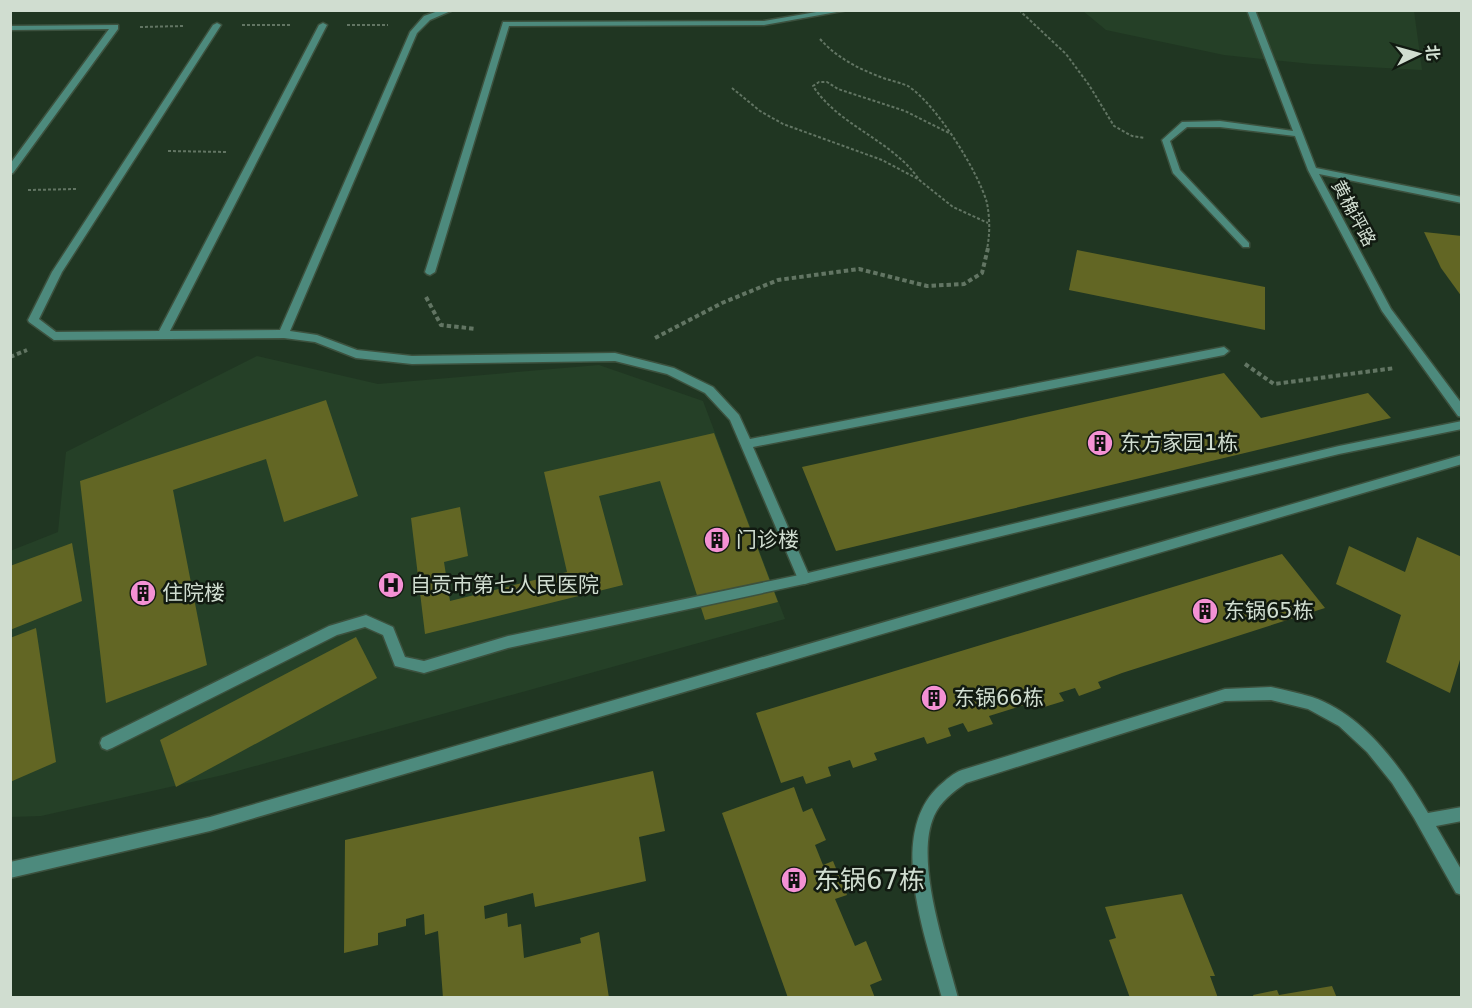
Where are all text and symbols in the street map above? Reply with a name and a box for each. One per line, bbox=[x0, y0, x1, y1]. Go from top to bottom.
north arrow bbox=[1388, 24, 1448, 84]
text: 北 bbox=[1422, 44, 1443, 62]
street label: 黄桷坪路 bbox=[1328, 176, 1380, 250]
building icon: 东方家园1栋 bbox=[1085, 428, 1115, 458]
place label: 东方家园1栋 bbox=[1120, 431, 1238, 455]
building icon: 门诊楼 bbox=[702, 525, 732, 555]
place label: 门诊楼 bbox=[736, 528, 799, 552]
hospital icon: 自贡市第七人民医院 bbox=[376, 570, 406, 600]
place label: 自贡市第七人民医院 bbox=[410, 573, 599, 597]
building icon: 住院楼 bbox=[128, 578, 158, 608]
place label: 住院楼 bbox=[162, 581, 225, 605]
building icon: 东锅65栋 bbox=[1190, 596, 1220, 626]
place label: 东锅65栋 bbox=[1224, 599, 1314, 623]
building icon: 东锅66栋 bbox=[919, 683, 949, 713]
place label: 东锅66栋 bbox=[954, 686, 1044, 710]
building icon: 东锅67栋 bbox=[779, 865, 809, 895]
place label: 东锅67栋 bbox=[814, 865, 925, 895]

